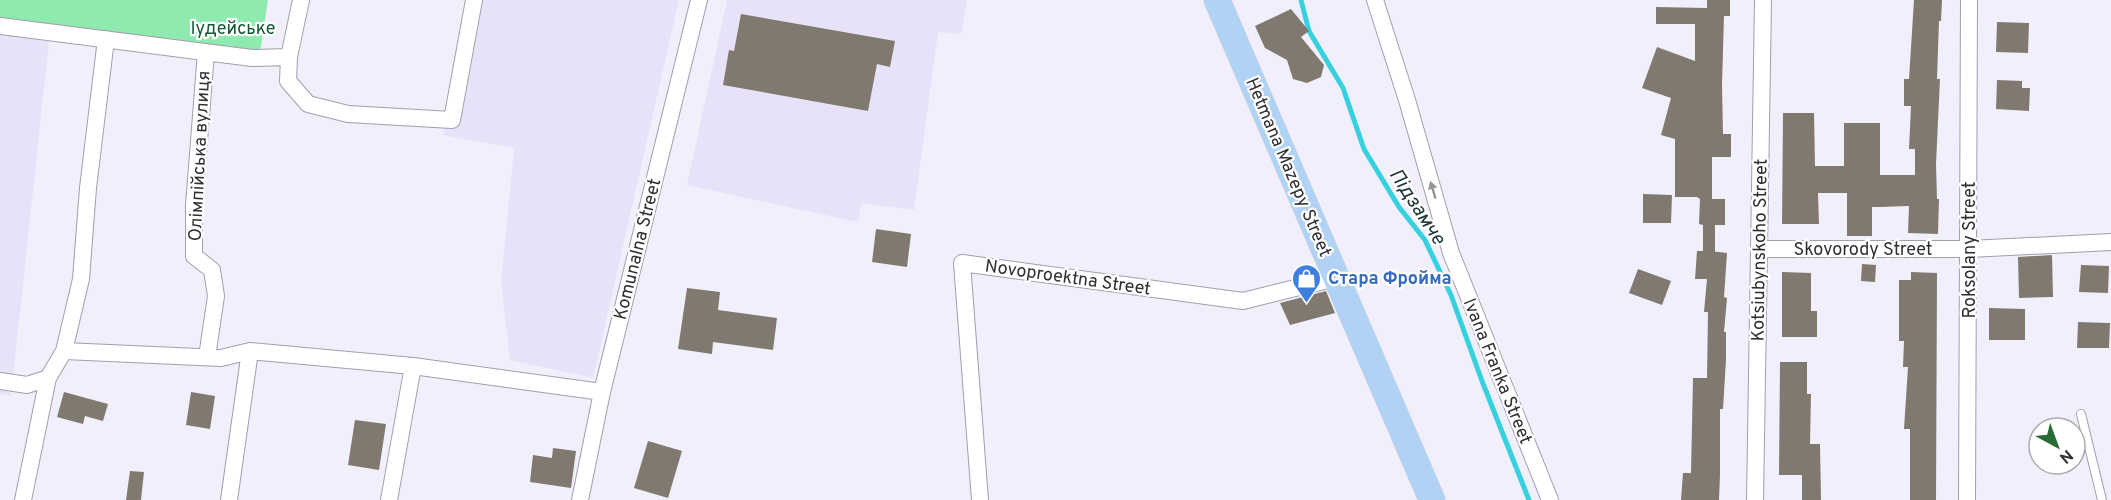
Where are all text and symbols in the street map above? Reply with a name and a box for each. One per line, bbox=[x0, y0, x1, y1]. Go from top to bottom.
park label: Іудейське bbox=[191, 18, 275, 41]
street label: Олімпійська вулиця bbox=[185, 70, 216, 242]
street label: Hetmana Mazepy Street bbox=[1239, 74, 1336, 261]
street label: Kotsiubynskoho Street bbox=[1747, 158, 1774, 342]
water label: Підзамче bbox=[1382, 164, 1451, 251]
street label: Komunalna Street bbox=[610, 176, 667, 322]
one-way arrow bbox=[1428, 181, 1437, 199]
street label: Roksolany Street bbox=[1959, 182, 1982, 318]
street label: Skovorody Street bbox=[1793, 239, 1933, 262]
street label: Novoproektna Street bbox=[983, 255, 1152, 302]
shop icon: Стара Фройма bbox=[1291, 262, 1323, 304]
place label: Стара Фройма bbox=[1328, 268, 1452, 291]
street label: Ivana Franka Street bbox=[1457, 295, 1536, 448]
north arrow bbox=[2027, 416, 2087, 476]
text: N bbox=[2055, 444, 2076, 467]

